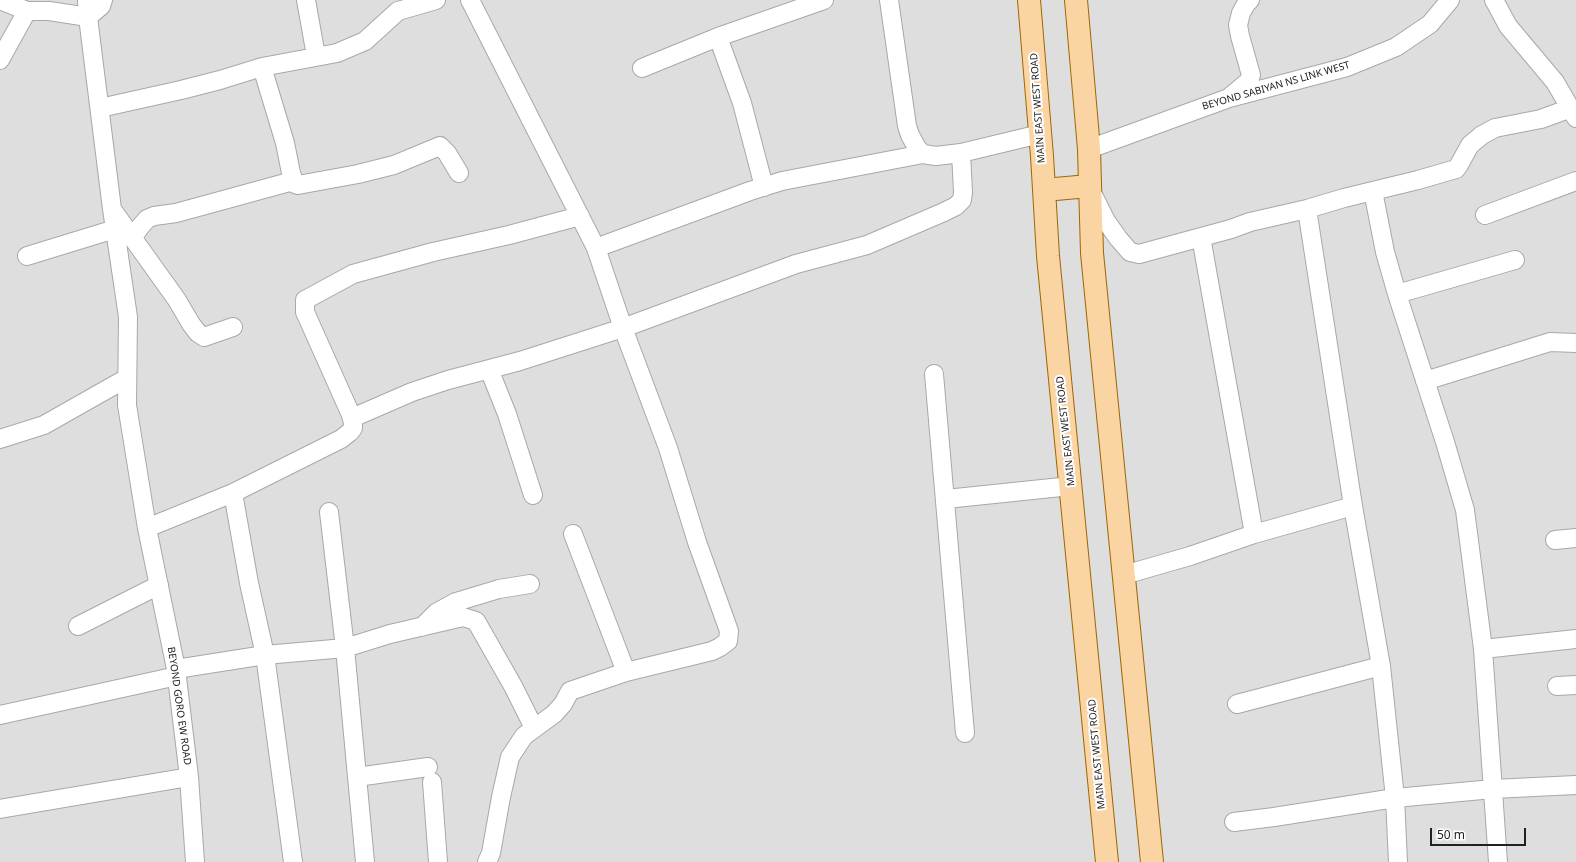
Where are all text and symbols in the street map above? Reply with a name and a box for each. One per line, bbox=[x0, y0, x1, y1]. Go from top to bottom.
street label: MAIN EAST WEST ROAD bbox=[1028, 52, 1048, 164]
street label: BEYOND SABIYAN NS LINK WEST bbox=[1201, 59, 1351, 113]
street label: MAIN EAST WEST ROAD bbox=[1054, 375, 1078, 487]
street label: BEYOND GORO EW ROAD bbox=[165, 646, 193, 766]
street label: MAIN EAST WEST ROAD bbox=[1086, 698, 1108, 810]
scale bar bbox=[1432, 820, 1528, 846]
text: 50 m bbox=[1437, 826, 1465, 843]

